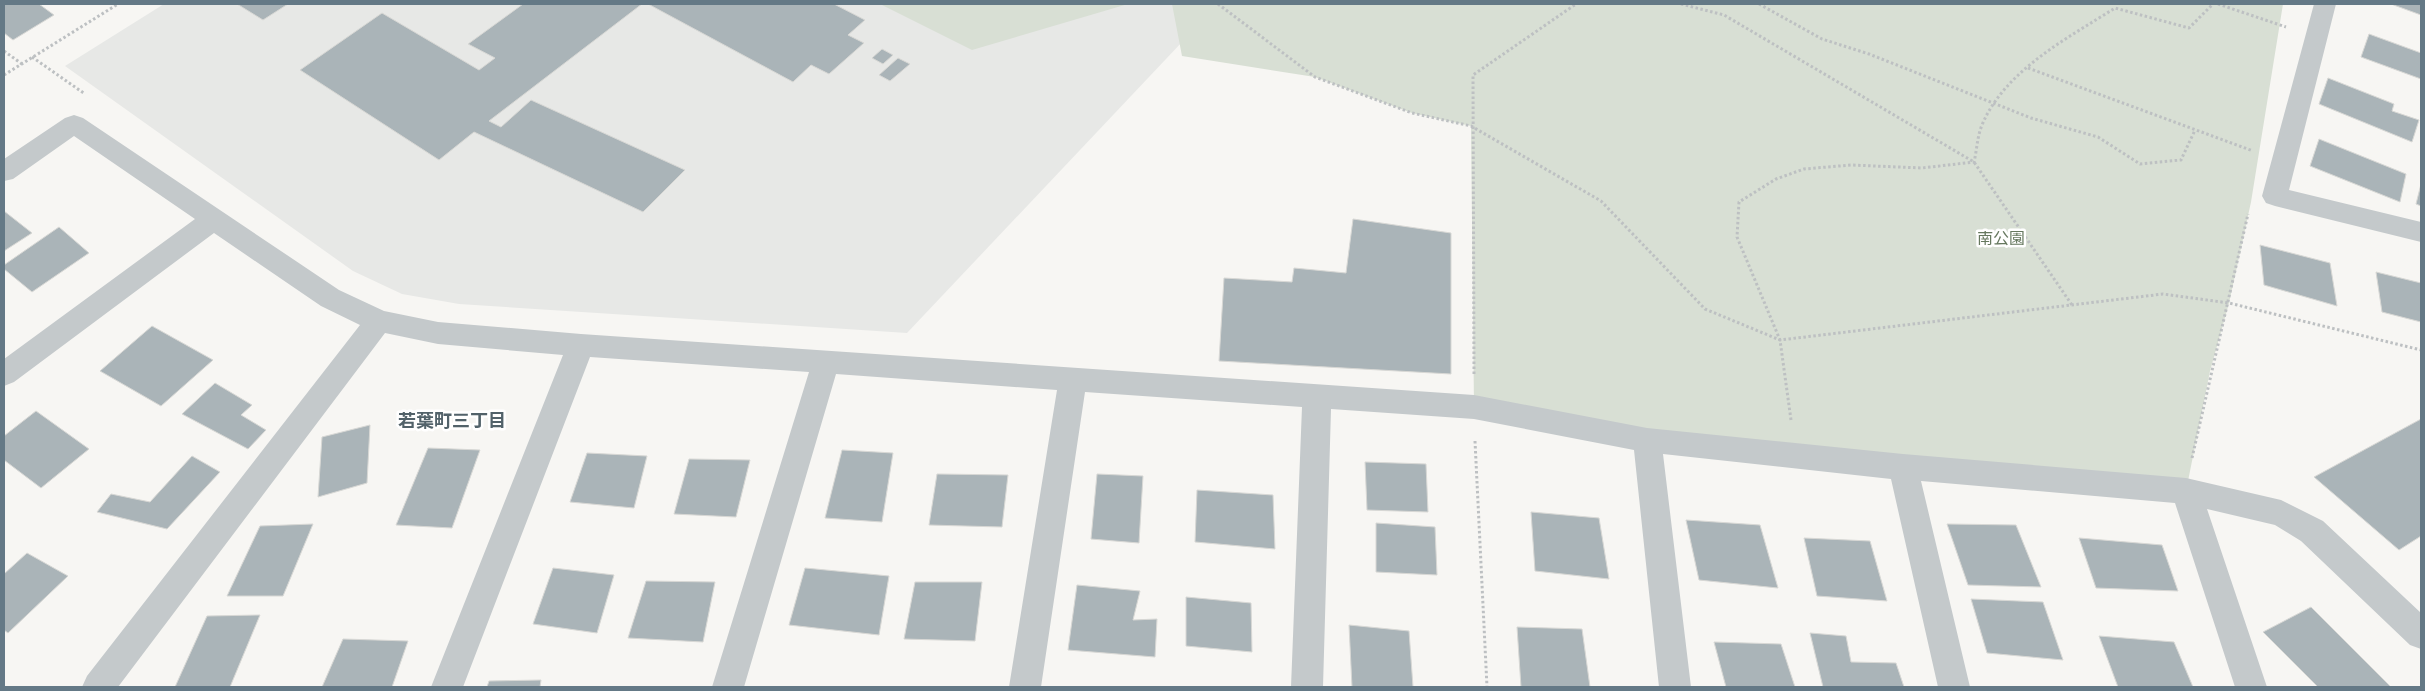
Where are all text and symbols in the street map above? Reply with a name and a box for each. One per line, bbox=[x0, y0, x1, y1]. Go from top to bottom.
park label: 南公園 bbox=[1977, 228, 2025, 250]
district label: 若葉町三丁目 bbox=[398, 409, 506, 433]

